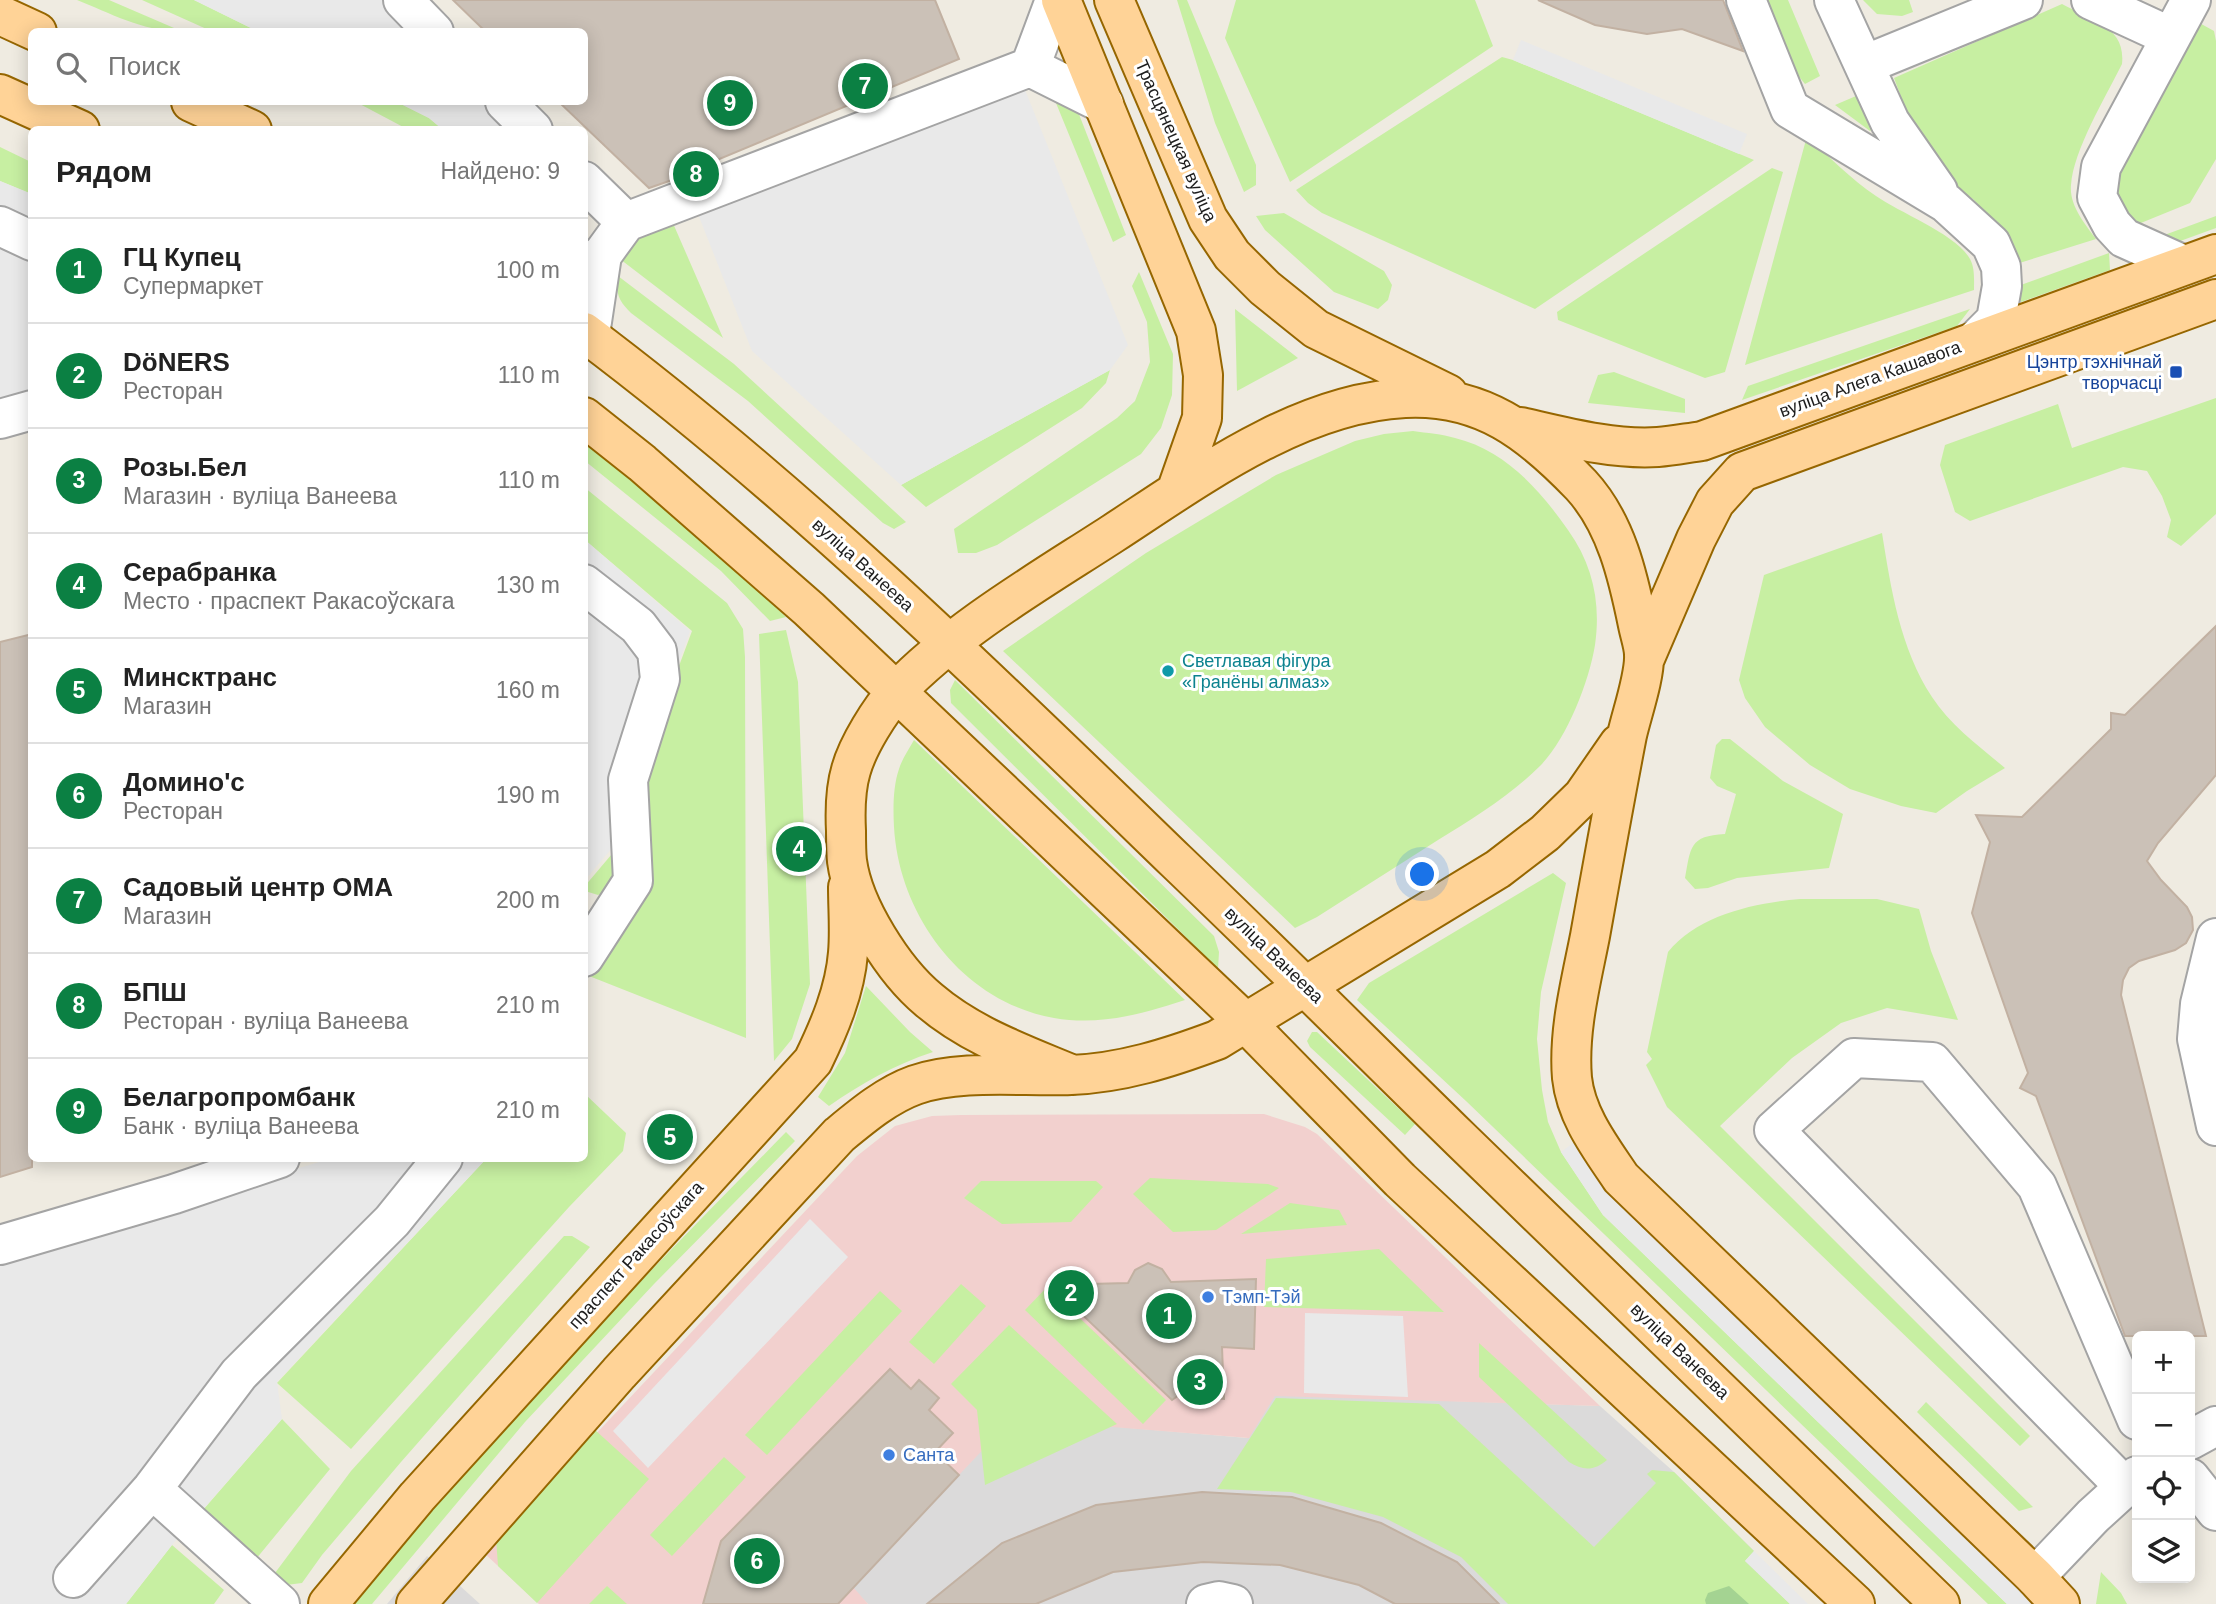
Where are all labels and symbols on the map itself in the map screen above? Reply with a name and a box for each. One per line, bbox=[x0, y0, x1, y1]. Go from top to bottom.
street label: Трасцянецкая вуліца bbox=[1131, 57, 1221, 226]
pin: 7 bbox=[842, 60, 888, 112]
pin: 9 bbox=[707, 77, 753, 129]
pin: 8 bbox=[673, 148, 719, 200]
street label: вуліца Алега Кашавога bbox=[1776, 336, 1964, 421]
place label: Цэнтр тэхнічнай творчасці bbox=[2027, 352, 2162, 393]
marker: Цэнтр тэхнічнай творчасці bbox=[2168, 364, 2184, 380]
street label: вуліца Ванеева bbox=[808, 514, 918, 616]
place label: Светлавая фігура «Гранёны алмаз» bbox=[1182, 651, 1331, 692]
marker: Светлавая фігура «Гранёны алмаз» bbox=[1160, 663, 1176, 679]
pin: 4 bbox=[776, 823, 822, 875]
your location bbox=[1405, 857, 1439, 891]
street label: вуліца Ванеева bbox=[1221, 903, 1328, 1008]
pin: 5 bbox=[647, 1111, 693, 1163]
street label: праспект Ракасоўскага bbox=[565, 1177, 708, 1333]
pin: 2 bbox=[1048, 1267, 1094, 1319]
place label: Тэмп-Тэй bbox=[1222, 1287, 1301, 1307]
marker: Тэмп-Тэй bbox=[1200, 1289, 1216, 1305]
pin: 1 bbox=[1146, 1290, 1192, 1342]
street label: вуліца Ванеева bbox=[1627, 1299, 1734, 1404]
pin: 3 bbox=[1177, 1356, 1223, 1408]
place label: Санта bbox=[903, 1445, 955, 1465]
marker: Санта bbox=[881, 1447, 897, 1463]
pin: 6 bbox=[734, 1535, 780, 1587]

